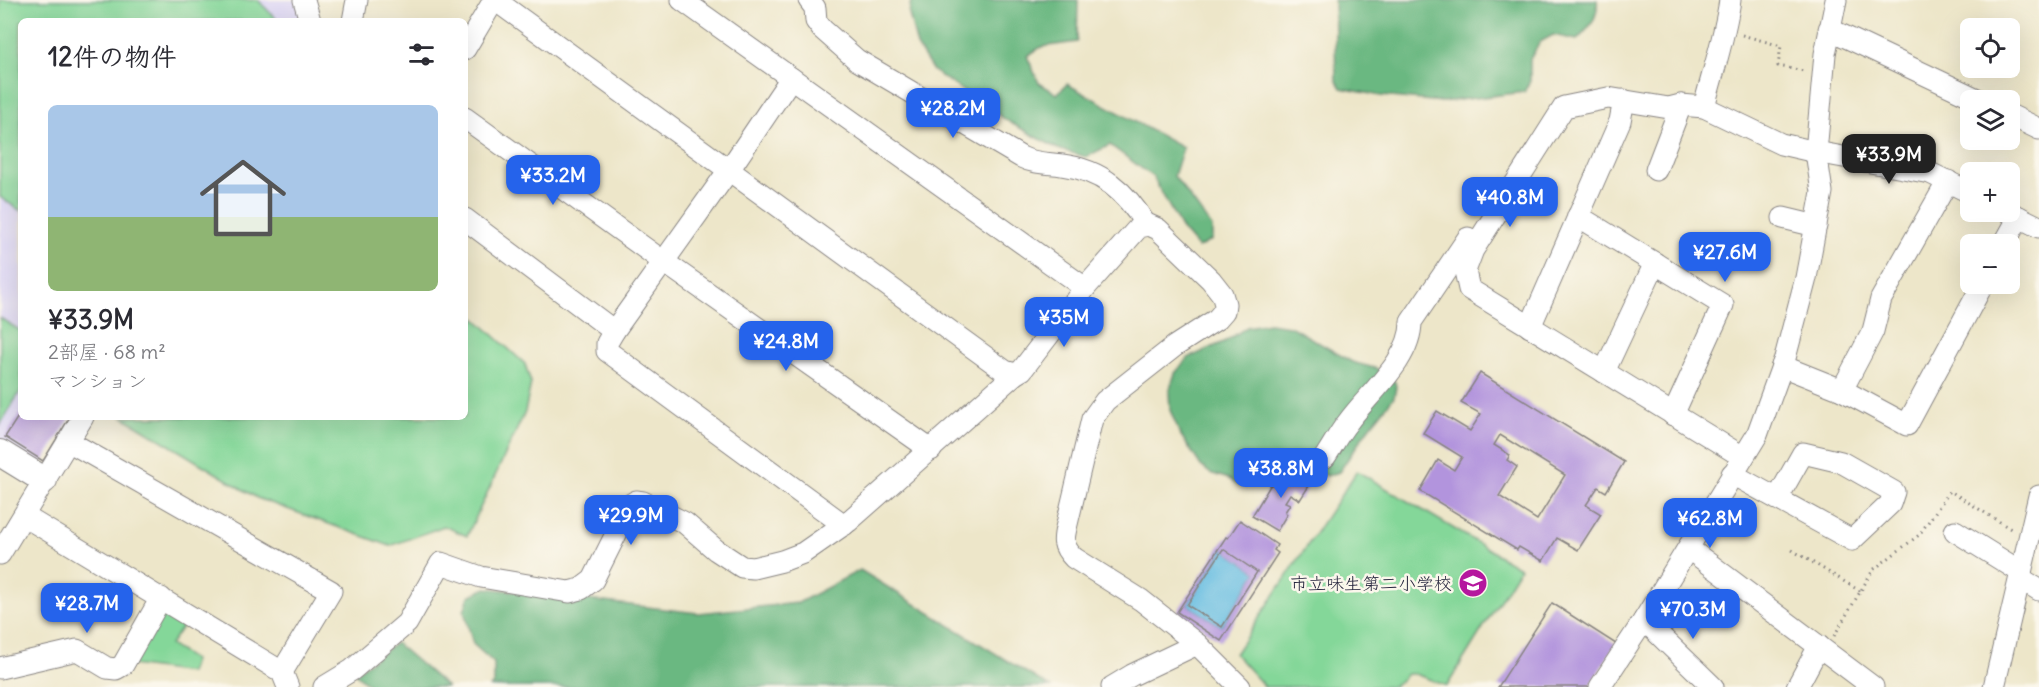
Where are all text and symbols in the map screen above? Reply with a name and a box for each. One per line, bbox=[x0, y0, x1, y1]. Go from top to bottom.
map controls bbox=[1960, 18, 2020, 294]
button: locate bbox=[1960, 18, 2020, 78]
icon: filters bbox=[405, 38, 438, 71]
text: 12件の物件 bbox=[48, 40, 177, 73]
pin: ¥28.2M bbox=[904, 88, 1002, 139]
button: layers bbox=[1960, 90, 2020, 150]
text: ¥28.2M bbox=[920, 95, 986, 120]
pin: ¥33.9M bbox=[1840, 134, 1938, 185]
text: ¥33.9M bbox=[1856, 141, 1922, 166]
icon: home bbox=[189, 144, 297, 252]
pin: ¥33.2M bbox=[504, 155, 602, 206]
text: ¥33.2M bbox=[520, 162, 586, 187]
button: + bbox=[1960, 162, 2020, 222]
pin: ¥40.8M bbox=[1461, 177, 1559, 228]
text: ¥40.8M bbox=[1476, 184, 1544, 209]
pin: ¥27.6M bbox=[1676, 232, 1774, 283]
button: − bbox=[1960, 234, 2020, 294]
text: ¥27.6M bbox=[1693, 239, 1757, 264]
pin: ¥35M bbox=[1028, 297, 1100, 348]
text: ¥33.9M bbox=[48, 303, 134, 336]
text: ¥35M bbox=[1039, 304, 1089, 329]
pin: ¥24.8M bbox=[737, 321, 835, 372]
text: ¥24.8M bbox=[753, 328, 819, 353]
text: 2部屋 · 68 m² bbox=[48, 339, 166, 364]
text: マンション bbox=[48, 368, 147, 393]
pin: ¥38.8M bbox=[1232, 448, 1330, 499]
text: ¥38.8M bbox=[1248, 455, 1314, 480]
pin: ¥29.9M bbox=[582, 495, 680, 546]
pin: ¥62.8M bbox=[1661, 498, 1759, 549]
text: ¥29.9M bbox=[598, 502, 664, 527]
text: ¥62.8M bbox=[1677, 505, 1743, 530]
school or university icon: 市立味生第二小学校 bbox=[1457, 567, 1489, 599]
place label: 市立味生第二小学校 bbox=[1290, 572, 1452, 595]
pin: ¥28.7M bbox=[38, 583, 136, 634]
pin: ¥70.3M bbox=[1644, 589, 1742, 640]
text: ¥28.7M bbox=[55, 590, 119, 615]
text: ¥70.3M bbox=[1660, 596, 1726, 621]

